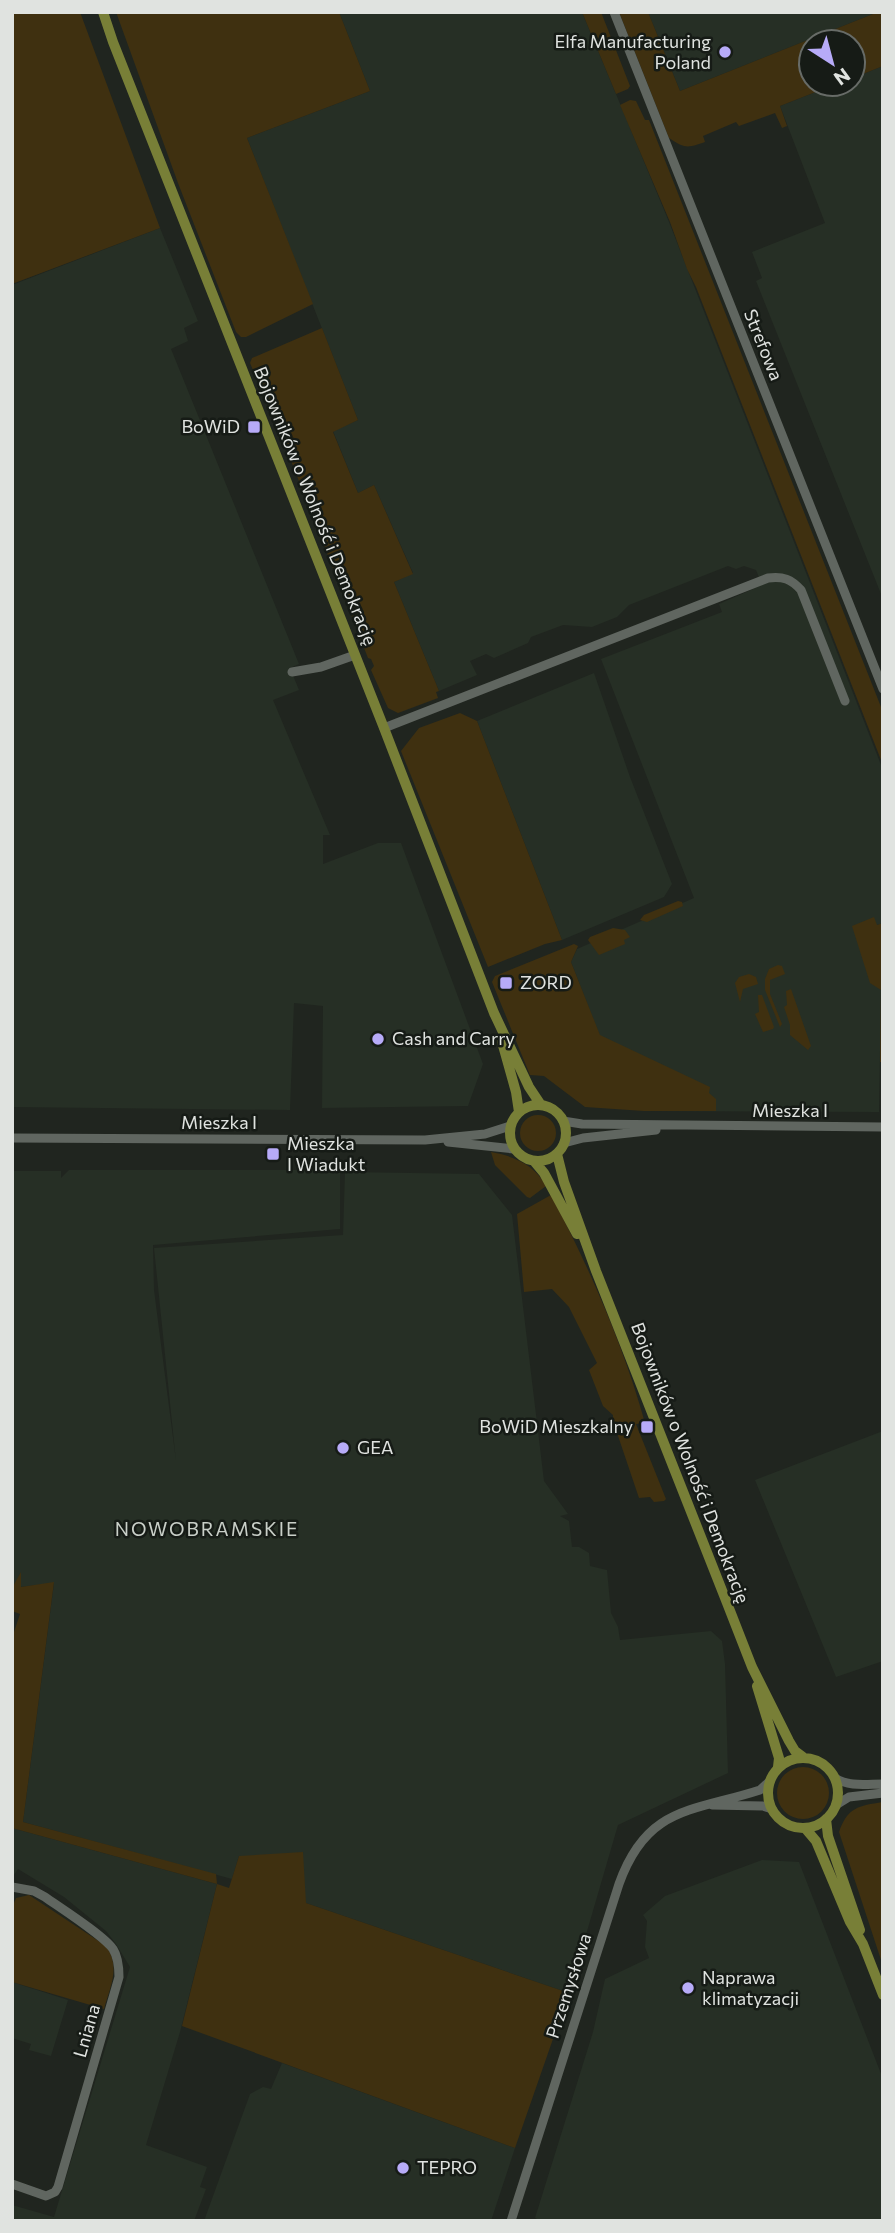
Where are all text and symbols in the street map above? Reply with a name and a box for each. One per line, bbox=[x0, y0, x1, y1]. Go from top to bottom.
north arrow bbox=[797, 28, 867, 98]
place label: Elfa Manufacturing Poland bbox=[555, 30, 711, 73]
marker: Elfa Manufacturing Poland bbox=[717, 44, 733, 60]
text: N bbox=[830, 64, 855, 91]
street label: Strefowa bbox=[740, 306, 788, 383]
street label: Bojowników o Wolność i Demokrację bbox=[250, 363, 382, 648]
place label: BoWiD bbox=[181, 415, 240, 437]
marker: BoWiD bbox=[246, 419, 262, 435]
place label: ZORD bbox=[520, 971, 572, 993]
marker: ZORD bbox=[498, 975, 514, 991]
place label: Cash and Carry bbox=[392, 1027, 515, 1049]
marker: Cash and Carry bbox=[370, 1031, 386, 1047]
street label: Mieszka I bbox=[752, 1099, 828, 1121]
street label: Mieszka I bbox=[181, 1111, 257, 1133]
place label: Mieszka I Wiadukt bbox=[287, 1132, 365, 1175]
marker: Mieszka I Wiadukt bbox=[265, 1146, 281, 1162]
street label: Bojowników o Wolność i Demokrację bbox=[627, 1319, 755, 1606]
place label: BoWiD Mieszkalny bbox=[479, 1415, 633, 1437]
marker: BoWiD Mieszkalny bbox=[639, 1419, 655, 1435]
place label: GEA bbox=[357, 1436, 393, 1458]
marker: GEA bbox=[335, 1440, 351, 1456]
district label: NOWOBRAMSKIE bbox=[115, 1517, 299, 1540]
street label: Przemysłowa bbox=[541, 1930, 595, 2041]
place label: Naprawa klimatyzacji bbox=[702, 1966, 799, 2009]
marker: Naprawa klimatyzacji bbox=[680, 1980, 696, 1996]
street label: Lniana bbox=[68, 2002, 104, 2060]
place label: TEPRO bbox=[417, 2156, 477, 2178]
marker: TEPRO bbox=[395, 2160, 411, 2176]

